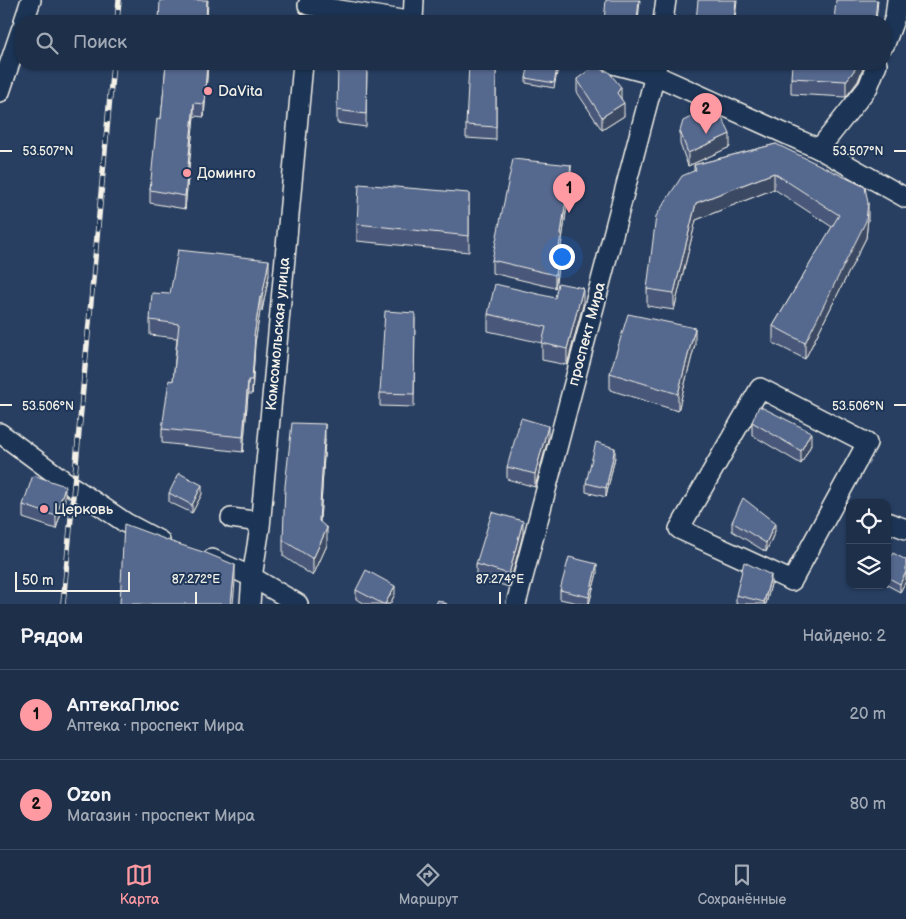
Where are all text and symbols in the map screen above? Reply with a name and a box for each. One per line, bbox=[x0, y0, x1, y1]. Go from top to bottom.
search box bbox=[15, 15, 891, 70]
icon: search bbox=[33, 29, 61, 57]
text: Поиск bbox=[73, 31, 127, 54]
place label: DaVita bbox=[218, 82, 263, 101]
marker: DaVita bbox=[202, 85, 214, 97]
pin: 2 bbox=[690, 93, 722, 134]
text: 53.507°N bbox=[23, 144, 73, 159]
text: 53.507°N bbox=[833, 144, 883, 159]
place label: Доминго bbox=[197, 164, 256, 183]
marker: Доминго bbox=[181, 167, 193, 179]
pin: 1 bbox=[553, 172, 585, 213]
your location bbox=[549, 244, 575, 270]
street label: Комсомольская улица bbox=[262, 256, 294, 412]
street label: проспект Мира bbox=[564, 280, 610, 388]
text: 53.506°N bbox=[22, 399, 74, 414]
text: 53.506°N bbox=[832, 399, 884, 414]
map controls bbox=[846, 499, 891, 589]
button: locate bbox=[846, 499, 891, 544]
place label: Церковь bbox=[54, 500, 114, 519]
marker: Церковь bbox=[38, 503, 50, 515]
button: layers bbox=[846, 544, 891, 589]
scale bar bbox=[15, 569, 130, 592]
text: 50 m bbox=[22, 572, 54, 589]
text: 87.272°E bbox=[172, 572, 220, 587]
text: 87.274°E bbox=[476, 572, 524, 587]
text: Рядом bbox=[20, 624, 83, 649]
text: Найдено: 2 bbox=[802, 627, 886, 646]
text: АптекаПлюс bbox=[67, 694, 179, 717]
text: 1 bbox=[33, 705, 39, 724]
text: 20 m bbox=[850, 705, 886, 724]
text: Аптека · проспект Мира bbox=[67, 717, 244, 736]
text: Ozon bbox=[67, 784, 111, 807]
text: 2 bbox=[31, 795, 41, 814]
text: 80 m bbox=[850, 795, 886, 814]
text: Магазин · проспект Мира bbox=[67, 807, 255, 826]
tab: Карта bbox=[120, 861, 159, 908]
tab: Маршрут bbox=[399, 861, 458, 908]
tab: Сохранённые bbox=[698, 861, 786, 908]

